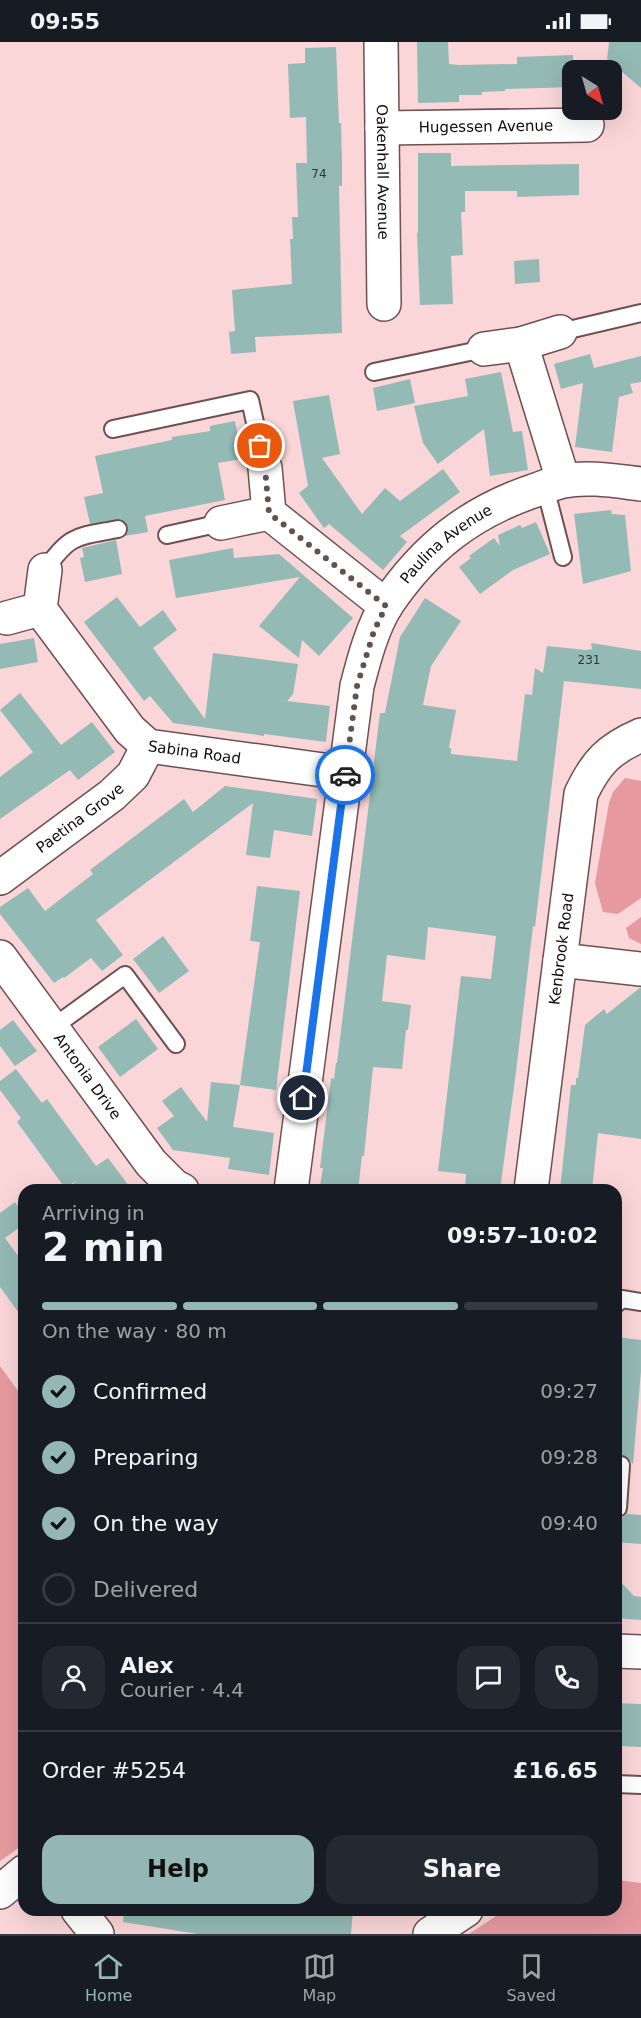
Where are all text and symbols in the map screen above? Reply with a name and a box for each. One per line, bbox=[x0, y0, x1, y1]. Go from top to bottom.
text: 09:55 bbox=[30, 9, 100, 34]
north arrow bbox=[562, 60, 622, 120]
map controls bbox=[562, 60, 622, 120]
street label: Oakenhall Avenue bbox=[373, 104, 392, 240]
street label: Hugessen Avenue bbox=[419, 116, 553, 136]
house number: 74 bbox=[311, 167, 327, 181]
pin bbox=[234, 420, 285, 471]
icon: bag bbox=[243, 429, 276, 462]
street label: Paulina Avenue bbox=[396, 501, 495, 587]
house number: 231 bbox=[578, 653, 600, 667]
street label: Sabina Road bbox=[147, 737, 242, 768]
courier bbox=[315, 745, 375, 805]
icon: car bbox=[329, 759, 362, 792]
street label: Paetina Grove bbox=[33, 779, 128, 857]
street label: Kenbrook Road bbox=[545, 892, 577, 1006]
street label: Antonia Drive bbox=[50, 1030, 125, 1123]
pin bbox=[277, 1072, 328, 1123]
icon: home bbox=[286, 1081, 319, 1114]
text: Arriving in bbox=[42, 1201, 145, 1225]
text: 09:57–10:02 bbox=[447, 1223, 598, 1248]
text: 2 min bbox=[42, 1225, 164, 1270]
text: On the way · 80 m bbox=[42, 1319, 227, 1343]
icon: check bbox=[42, 1375, 75, 1408]
text: Confirmed bbox=[93, 1379, 207, 1404]
text: 09:27 bbox=[540, 1379, 598, 1403]
icon: check bbox=[42, 1441, 75, 1474]
text: Preparing bbox=[93, 1445, 199, 1470]
text: 09:28 bbox=[540, 1445, 598, 1469]
icon: check bbox=[42, 1507, 75, 1540]
text: On the way bbox=[93, 1511, 219, 1536]
text: 09:40 bbox=[540, 1511, 598, 1535]
text: Delivered bbox=[93, 1577, 198, 1602]
button: person bbox=[42, 1646, 105, 1709]
button: chat bbox=[457, 1646, 520, 1709]
button: phone bbox=[535, 1646, 598, 1709]
text: Alex bbox=[120, 1653, 174, 1678]
text: Courier · 4.4 bbox=[120, 1678, 244, 1702]
text: Order #5254 bbox=[42, 1758, 186, 1783]
text: £16.65 bbox=[513, 1758, 598, 1783]
button: Help bbox=[42, 1835, 314, 1904]
button: Share bbox=[326, 1835, 598, 1904]
tab: Home bbox=[85, 1950, 132, 2005]
tab: Map bbox=[303, 1950, 336, 2005]
tab: Saved bbox=[506, 1950, 556, 2005]

